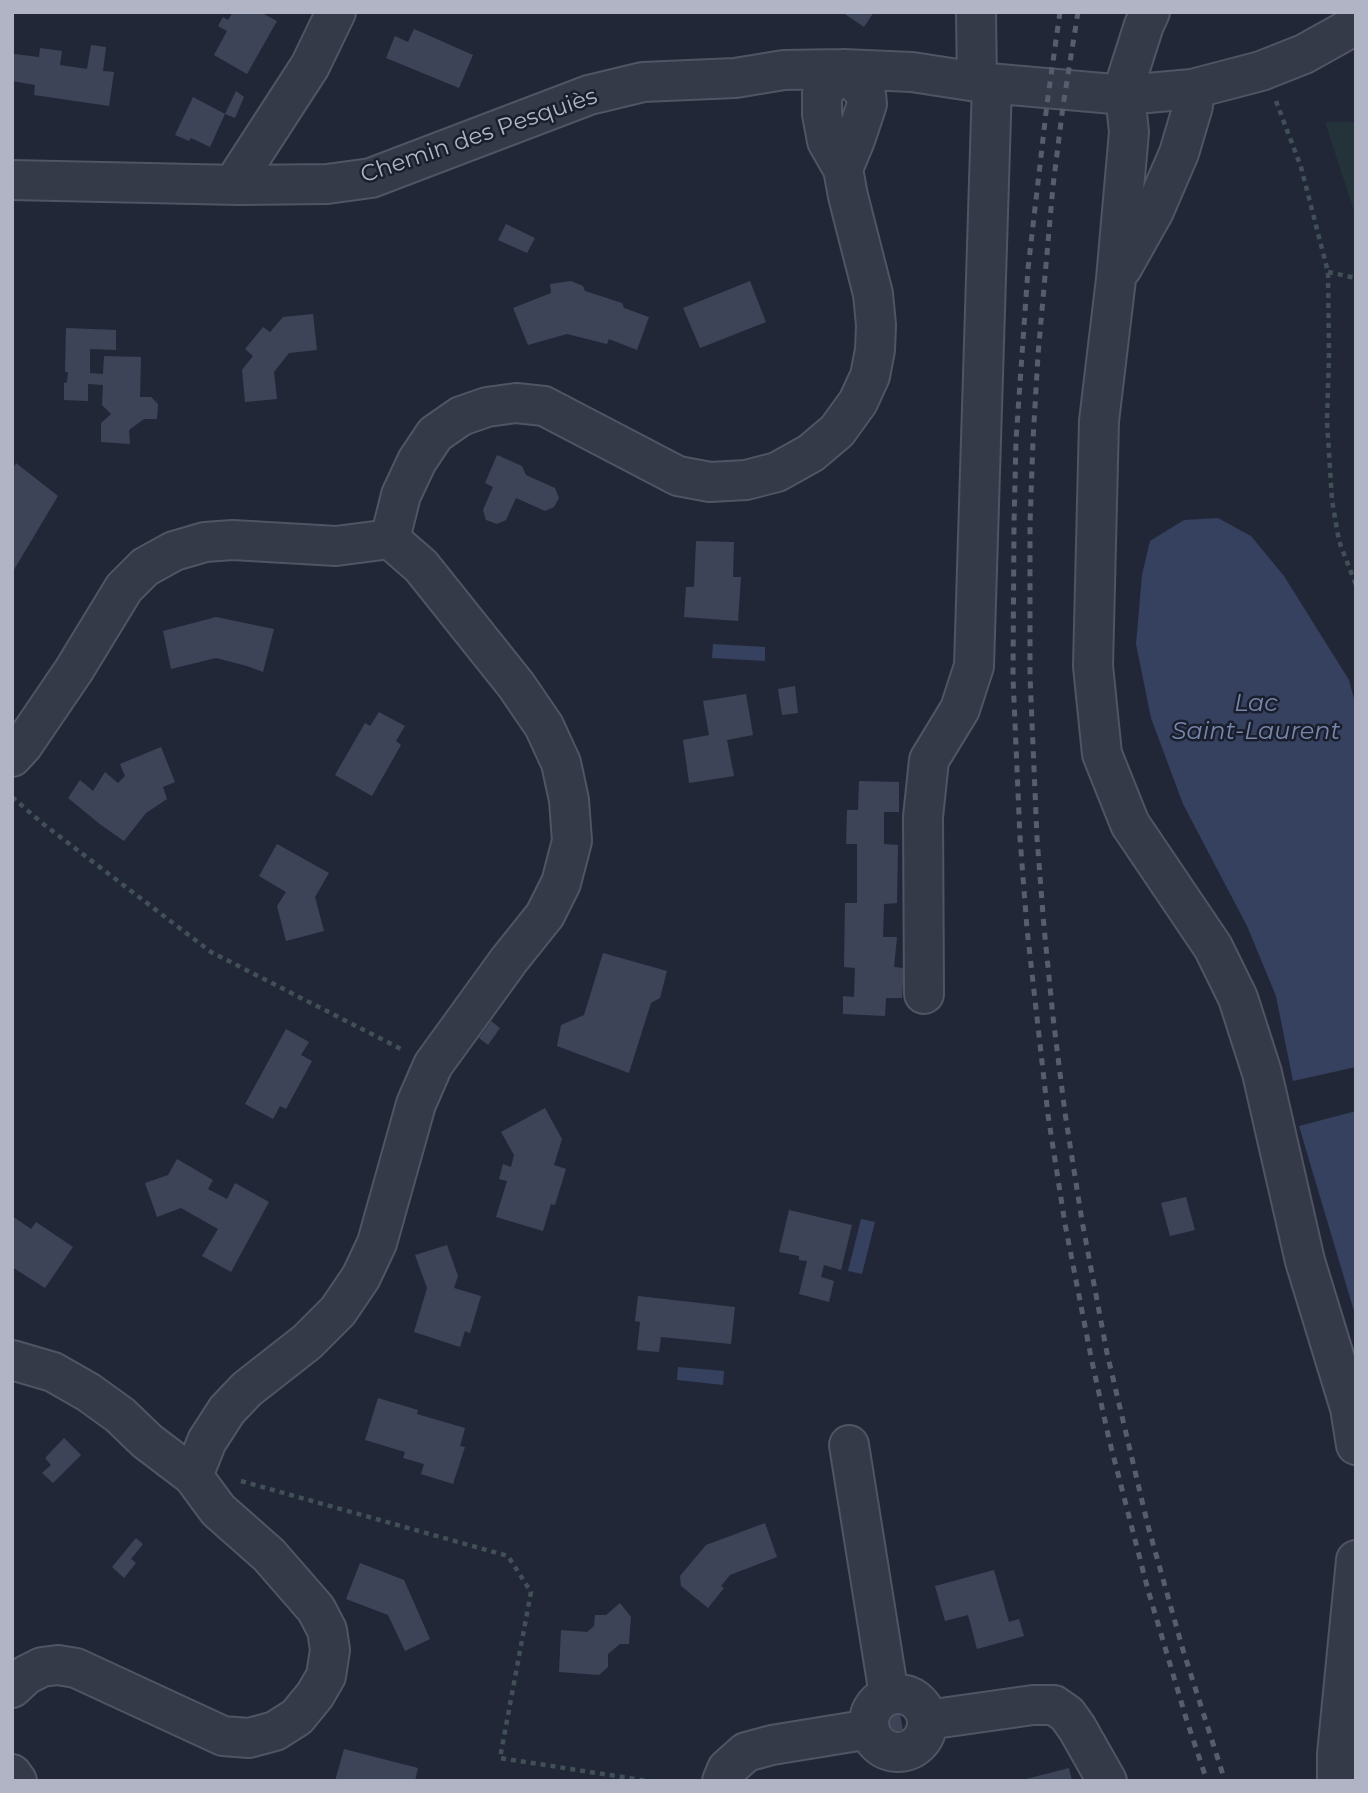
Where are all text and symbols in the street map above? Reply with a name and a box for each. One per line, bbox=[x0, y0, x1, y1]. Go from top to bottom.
street label: Chemin des Pesquiès bbox=[357, 83, 601, 189]
water label: Lac Saint-Laurent bbox=[1172, 690, 1340, 746]

